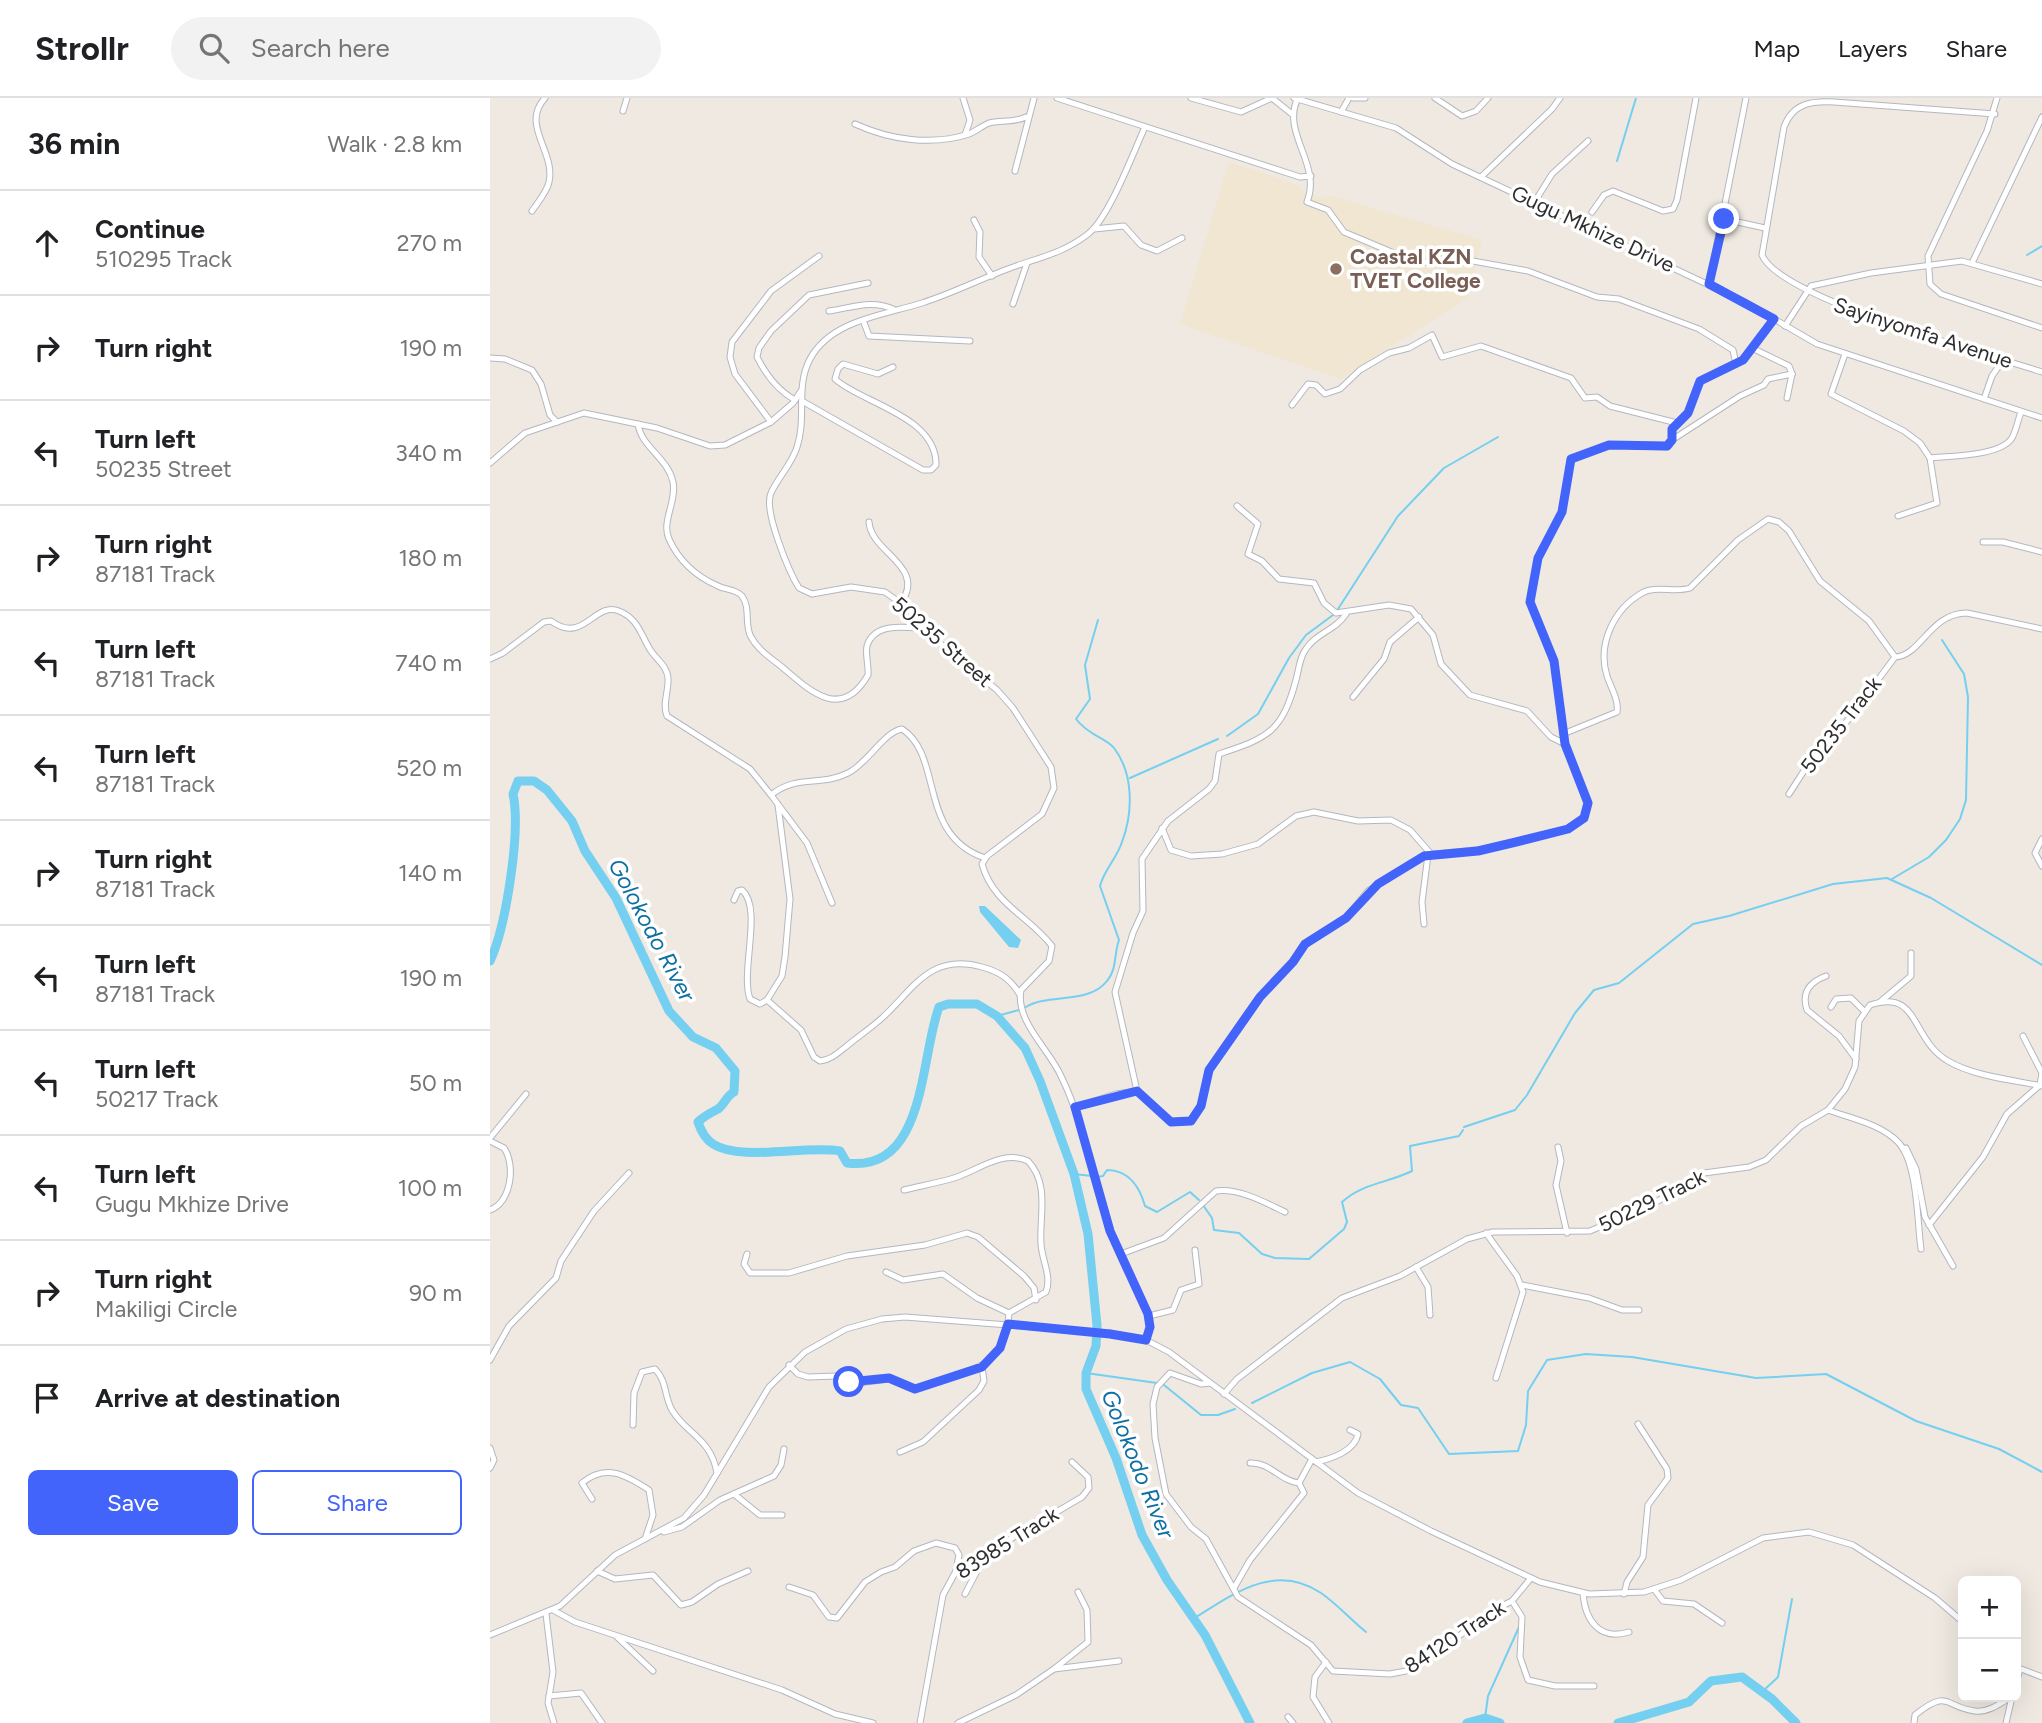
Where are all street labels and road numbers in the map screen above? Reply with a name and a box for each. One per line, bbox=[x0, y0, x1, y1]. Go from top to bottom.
street label: Gugu Mkhize Drive bbox=[1508, 180, 1679, 277]
street label: Sayinyomfa Avenue bbox=[1831, 292, 2016, 373]
street label: 50235 Street bbox=[887, 591, 998, 692]
street label: 50235 Track bbox=[1795, 671, 1887, 778]
street label: 50229 Track bbox=[1594, 1164, 1710, 1237]
street label: 83985 Track bbox=[951, 1501, 1063, 1584]
street label: 84120 Track bbox=[1400, 1594, 1510, 1678]

